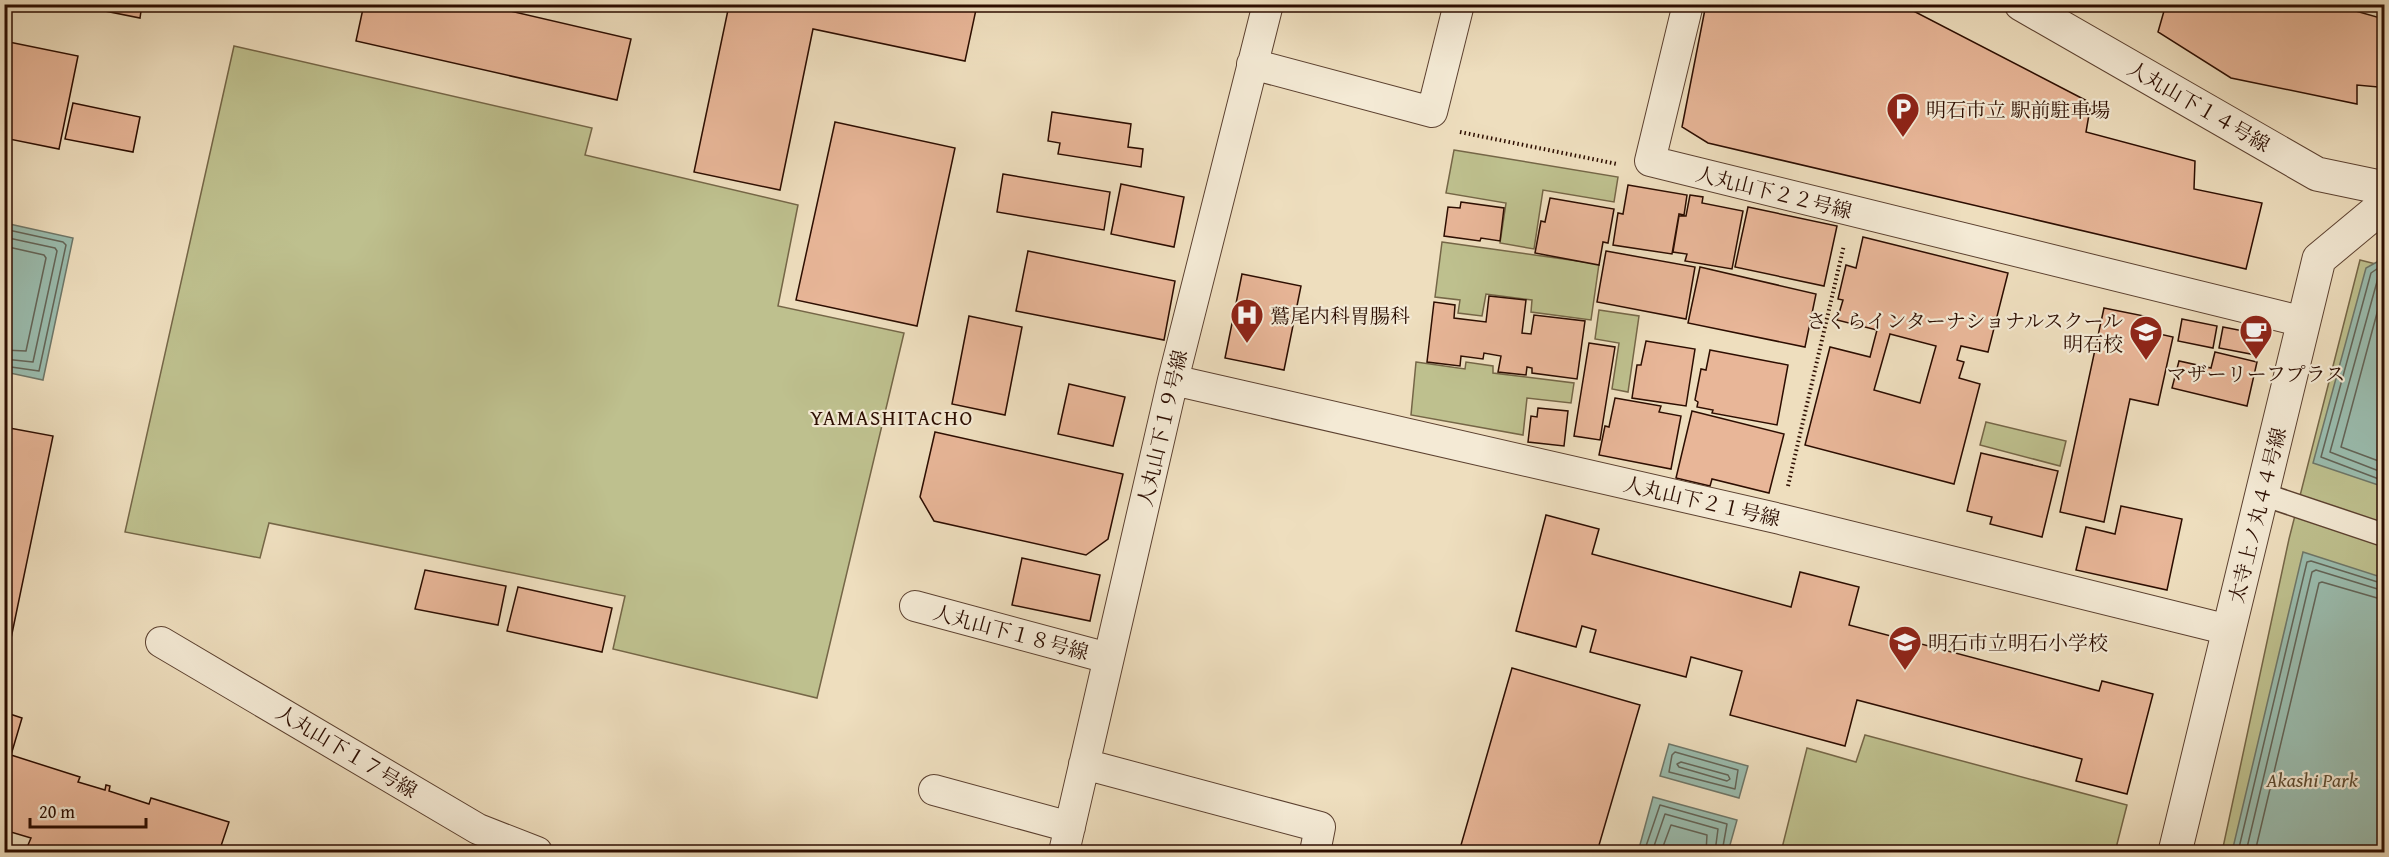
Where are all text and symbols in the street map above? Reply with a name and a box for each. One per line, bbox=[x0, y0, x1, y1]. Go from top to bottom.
street label: 人丸山下１４号線 bbox=[2122, 53, 2276, 159]
parking icon: 明石市立 駅前駐車場 bbox=[1885, 91, 1921, 138]
place label: 明石市立 駅前駐車場 bbox=[1926, 95, 2110, 124]
street label: 人丸山下２２号線 bbox=[1693, 159, 1855, 225]
hospital icon: 鷲尾内科胃腸科 bbox=[1229, 297, 1265, 344]
place label: 鷲尾内科胃腸科 bbox=[1270, 301, 1410, 330]
place label: さくらインターナショナルスクール 明石校 bbox=[1807, 306, 2123, 358]
cafe icon: マザーリーフプラス bbox=[2238, 313, 2274, 360]
school or university icon: さくらインターナショナルスクール 明石校 bbox=[2128, 314, 2164, 361]
street label: 人丸山下１９号線 bbox=[1130, 347, 1194, 509]
place label: マザーリーフプラス bbox=[2167, 359, 2345, 388]
district label: YAMASHITACHO bbox=[810, 402, 974, 433]
street label: 太寺上ノ丸４４号線 bbox=[2221, 424, 2293, 606]
street label: 人丸山下２１号線 bbox=[1621, 469, 1783, 533]
street label: 人丸山下１８号線 bbox=[930, 597, 1092, 667]
school or university icon: 明石市立明石小学校 bbox=[1887, 624, 1923, 671]
place label: 明石市立明石小学校 bbox=[1928, 628, 2108, 657]
street label: 人丸山下１７号線 bbox=[271, 697, 423, 805]
park label: Akashi Park bbox=[2265, 765, 2359, 794]
scale bar bbox=[30, 791, 146, 829]
text: 20 m bbox=[39, 798, 75, 825]

